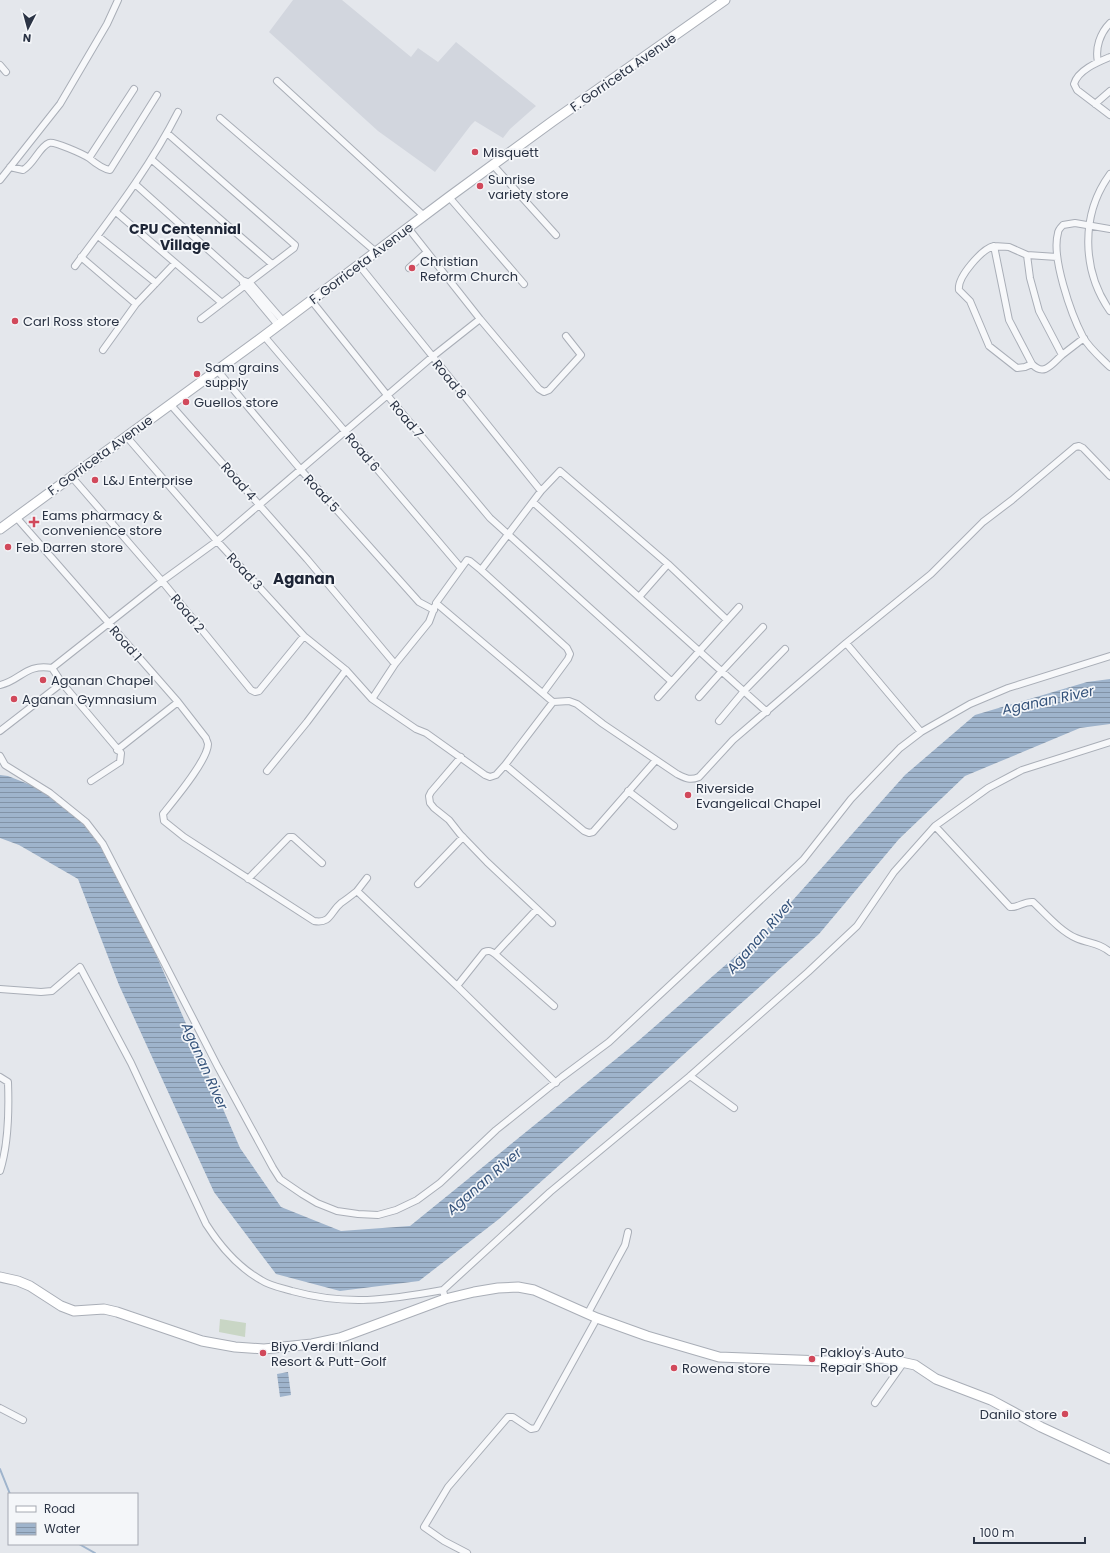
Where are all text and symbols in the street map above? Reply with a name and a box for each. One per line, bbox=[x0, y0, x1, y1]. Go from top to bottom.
north arrow bbox=[8, 8, 48, 48]
street label: F. Gorriceta Avenue bbox=[566, 29, 680, 116]
text: N bbox=[22, 30, 32, 46]
place label: Misquett bbox=[483, 143, 539, 162]
marker: Misquett bbox=[470, 147, 480, 157]
place label: Sunrise variety store bbox=[488, 170, 568, 204]
marker: Sunrise variety store bbox=[475, 181, 485, 191]
street label: F. Gorriceta Avenue bbox=[305, 218, 417, 309]
district label: CPU Centennial Village bbox=[129, 219, 241, 255]
place label: Christian Reform Church bbox=[420, 252, 518, 286]
marker: Christian Reform Church bbox=[407, 263, 417, 273]
place label: Carl Ross store bbox=[23, 312, 119, 331]
marker: Carl Ross store bbox=[10, 316, 20, 326]
street label: Road 8 bbox=[428, 356, 471, 403]
place label: Sam grains supply bbox=[205, 358, 279, 392]
marker: Sam grains supply bbox=[192, 369, 202, 379]
place label: Guellos store bbox=[194, 393, 278, 412]
street label: Road 7 bbox=[385, 396, 428, 442]
marker: Guellos store bbox=[181, 397, 191, 407]
street label: F. Gorriceta Avenue bbox=[44, 411, 157, 500]
street label: Road 6 bbox=[341, 429, 385, 476]
street label: Road 4 bbox=[217, 458, 261, 505]
street label: Road 5 bbox=[299, 470, 344, 517]
place label: L&J Enterprise bbox=[103, 471, 193, 490]
marker: L&J Enterprise bbox=[90, 475, 100, 485]
place label: Eams pharmacy & convenience store bbox=[42, 506, 163, 540]
marker: Eams pharmacy & convenience store bbox=[29, 517, 39, 527]
place label: Feb Darren store bbox=[16, 538, 123, 557]
marker: Feb Darren store bbox=[3, 542, 13, 552]
street label: Road 3 bbox=[222, 548, 267, 594]
district label: Aganan bbox=[273, 568, 335, 589]
street label: Road 2 bbox=[166, 590, 209, 637]
street label: Road 1 bbox=[105, 621, 146, 665]
place label: Aganan Chapel bbox=[51, 671, 153, 690]
marker: Aganan Chapel bbox=[38, 675, 48, 685]
water label: Aganan River bbox=[999, 680, 1097, 720]
place label: Aganan Gymnasium bbox=[22, 690, 157, 709]
marker: Aganan Gymnasium bbox=[9, 694, 19, 704]
place label: Riverside Evangelical Chapel bbox=[696, 779, 821, 813]
marker: Riverside Evangelical Chapel bbox=[683, 790, 693, 800]
water label: Aganan River bbox=[721, 894, 799, 979]
water label: Aganan River bbox=[176, 1018, 233, 1114]
water label: Aganan River bbox=[441, 1142, 526, 1220]
place label: Biyo Verdi Inland Resort & Putt-Golf bbox=[271, 1337, 387, 1371]
place label: Pakloy's Auto Repair Shop bbox=[820, 1343, 904, 1377]
marker: Biyo Verdi Inland Resort & Putt-Golf bbox=[258, 1348, 268, 1358]
marker: Pakloy's Auto Repair Shop bbox=[807, 1354, 817, 1364]
place label: Rowena store bbox=[682, 1359, 770, 1378]
marker: Rowena store bbox=[669, 1363, 679, 1373]
place label: Danilo store bbox=[980, 1405, 1057, 1424]
marker: Danilo store bbox=[1060, 1409, 1070, 1419]
legend bbox=[8, 1493, 138, 1545]
text: Road bbox=[44, 1500, 75, 1517]
scale bar bbox=[974, 1519, 1085, 1545]
text: Water bbox=[44, 1520, 81, 1537]
text: 100 m bbox=[980, 1524, 1014, 1541]

